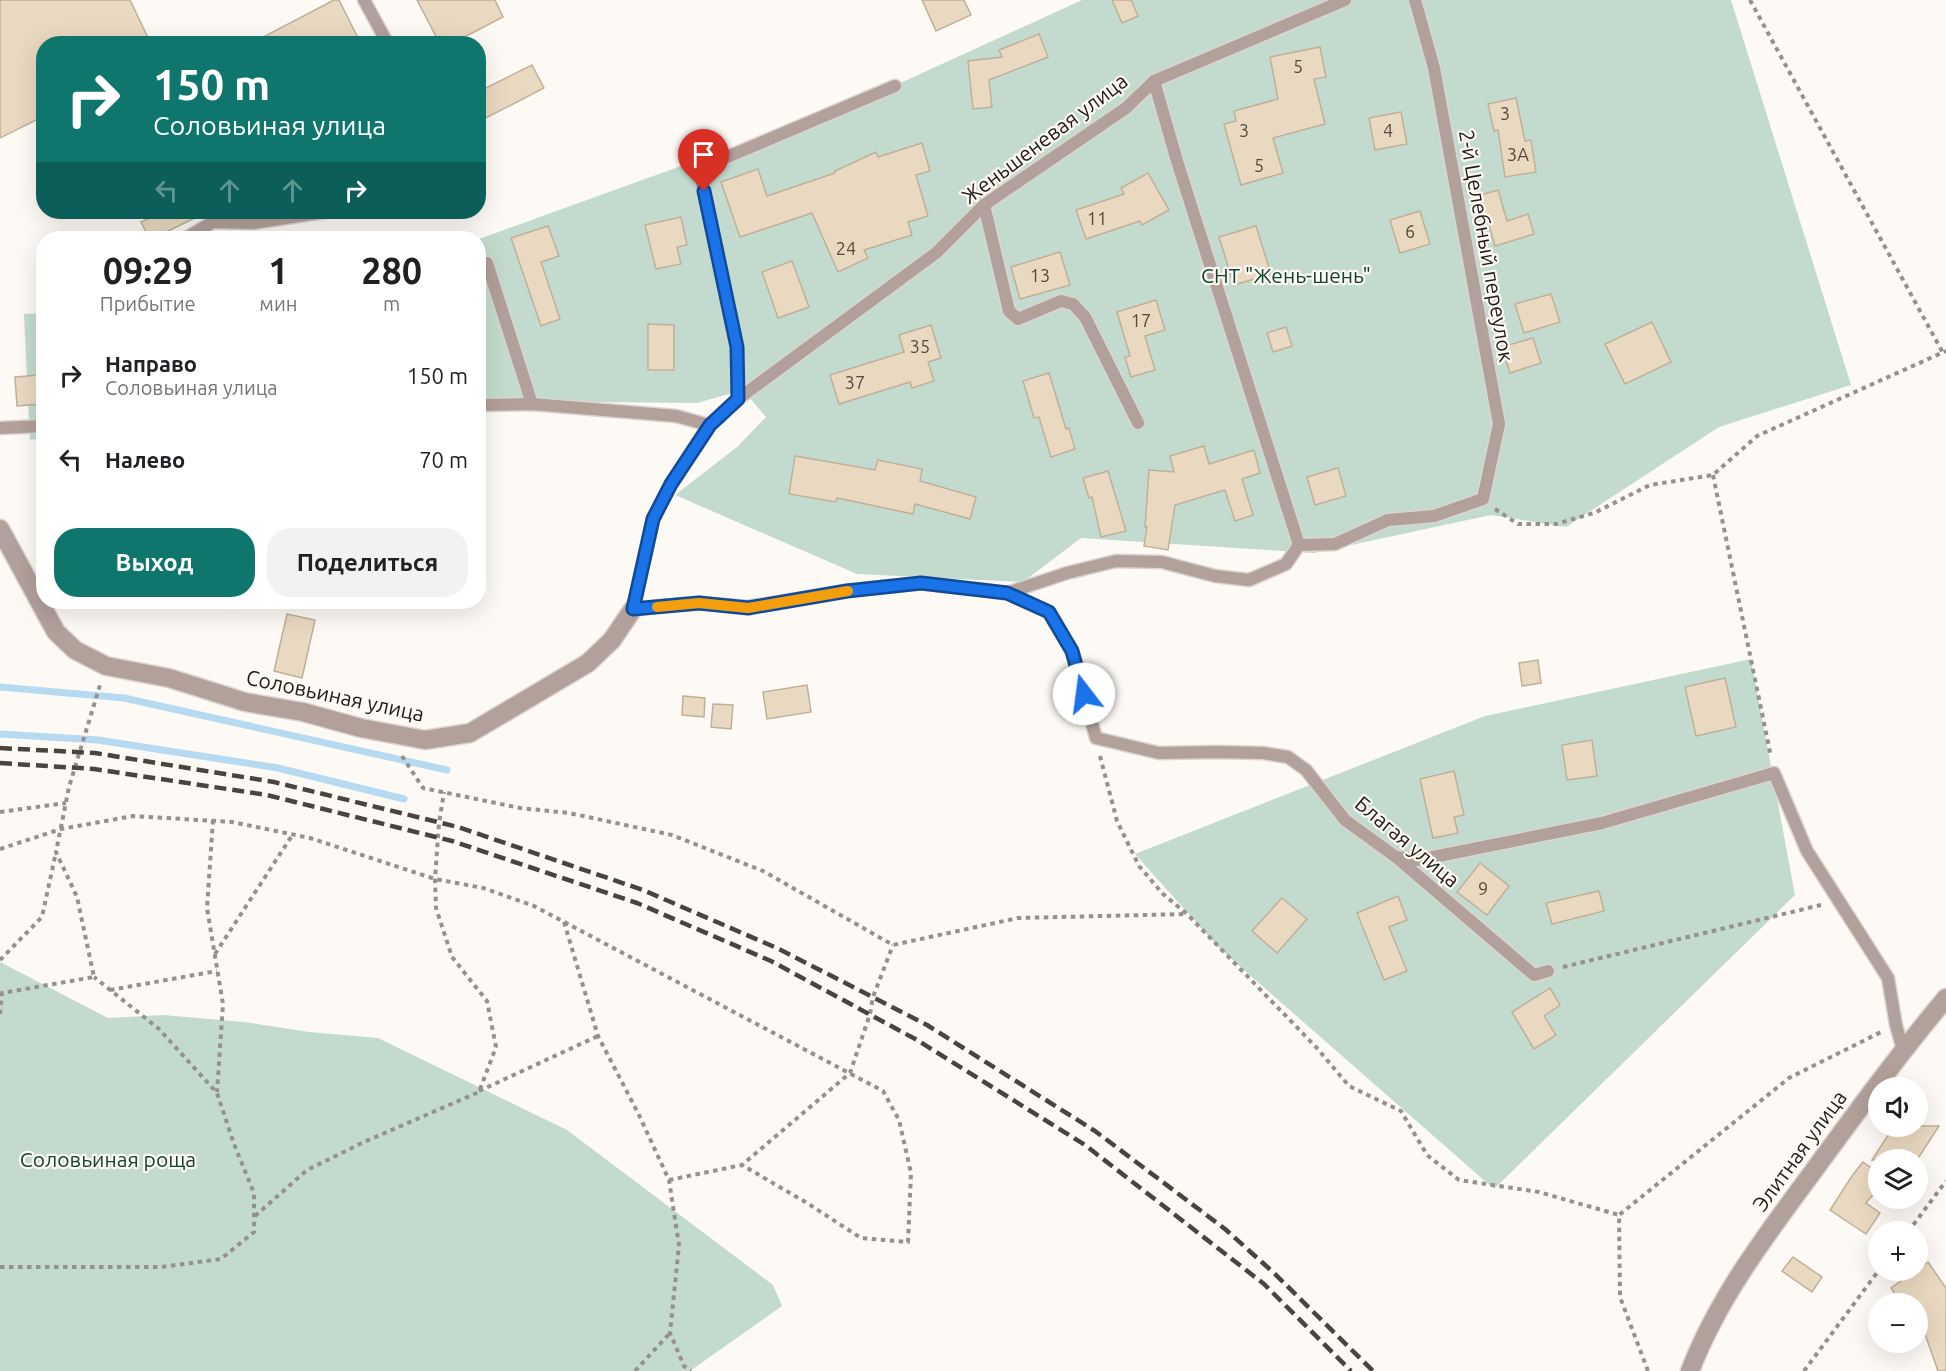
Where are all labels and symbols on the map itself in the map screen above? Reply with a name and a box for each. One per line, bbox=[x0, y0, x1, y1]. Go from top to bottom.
house number: 5 bbox=[1293, 56, 1303, 76]
street label: Женьшеневая улица bbox=[957, 68, 1132, 208]
house number: 3 bbox=[1500, 103, 1510, 123]
house number: 3 bbox=[1239, 120, 1249, 140]
house number: 4 bbox=[1383, 120, 1393, 140]
street label: 2-й Целебный переулок bbox=[1455, 128, 1519, 364]
pin bbox=[678, 129, 729, 191]
house number: 3А bbox=[1507, 144, 1529, 164]
house number: 5 bbox=[1254, 155, 1264, 175]
house number: 11 bbox=[1087, 208, 1107, 228]
house number: 6 bbox=[1405, 221, 1415, 241]
house number: 24 bbox=[836, 238, 856, 258]
park label: СНТ "Жень-шень" bbox=[1201, 263, 1371, 287]
house number: 13 bbox=[1030, 265, 1050, 285]
house number: 17 bbox=[1131, 310, 1151, 330]
house number: 35 bbox=[910, 336, 930, 356]
house number: 37 bbox=[845, 372, 865, 392]
position arrow bbox=[1052, 662, 1116, 726]
street label: Соловьиная улица bbox=[244, 664, 426, 726]
street label: Благая улица bbox=[1351, 791, 1465, 892]
house number: 9 bbox=[1478, 878, 1488, 898]
street label: Элитная улица bbox=[1747, 1085, 1851, 1215]
park label: Соловьиная роща bbox=[20, 1147, 196, 1171]

